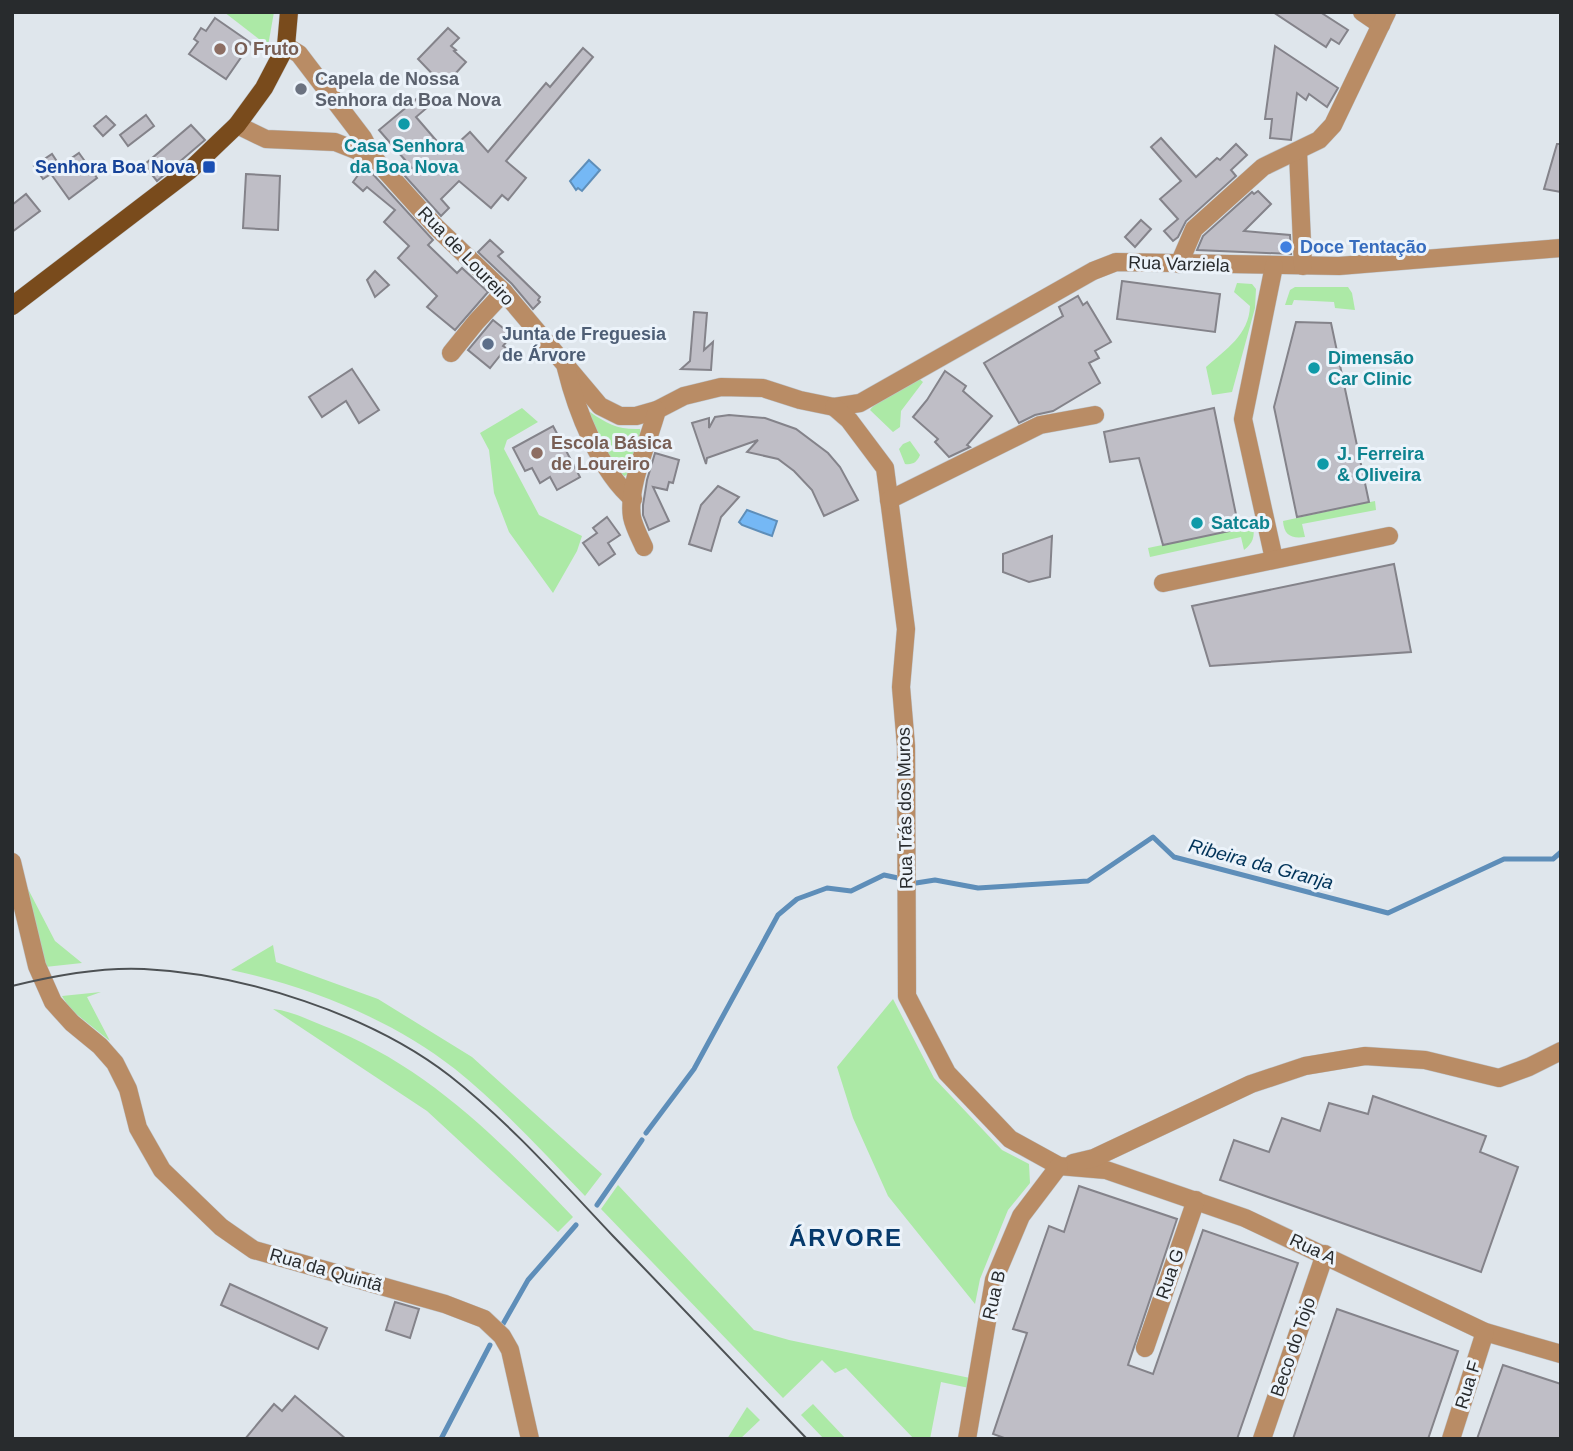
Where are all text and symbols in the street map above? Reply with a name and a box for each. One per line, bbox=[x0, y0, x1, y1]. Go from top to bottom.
place label: O Fruto bbox=[234, 39, 299, 59]
marker: O Fruto bbox=[212, 41, 228, 57]
place label: Capela de Nossa Senhora da Boa Nova bbox=[315, 69, 502, 110]
marker: Capela de Nossa Senhora da Boa Nova bbox=[293, 81, 309, 97]
marker: Casa Senhora da Boa Nova bbox=[396, 116, 412, 132]
place label: Casa Senhora da Boa Nova bbox=[344, 136, 465, 177]
place label: Senhora Boa Nova bbox=[35, 157, 196, 177]
marker: Senhora Boa Nova bbox=[201, 159, 217, 175]
street label: Rua de Loureiro bbox=[414, 203, 518, 309]
place label: Doce Tentação bbox=[1300, 237, 1427, 257]
marker: Doce Tentação bbox=[1278, 239, 1294, 255]
street label: Rua Varziela bbox=[1128, 252, 1231, 276]
place label: Junta de Freguesia de Árvore bbox=[502, 324, 667, 365]
marker: Junta de Freguesia de Árvore bbox=[480, 336, 496, 352]
place label: Dimensão Car Clinic bbox=[1328, 348, 1414, 389]
marker: Dimensão Car Clinic bbox=[1306, 360, 1322, 376]
place label: Escola Básica de Loureiro bbox=[551, 433, 673, 474]
place label: J. Ferreira & Oliveira bbox=[1337, 444, 1425, 485]
marker: Escola Básica de Loureiro bbox=[529, 445, 545, 461]
marker: J. Ferreira & Oliveira bbox=[1315, 456, 1331, 472]
place label: Satcab bbox=[1211, 513, 1270, 533]
marker: Satcab bbox=[1189, 515, 1205, 531]
street label: Rua Trás dos Muros bbox=[894, 727, 916, 889]
water label: Ribeira da Granja bbox=[1186, 835, 1336, 893]
district label: ÁRVORE bbox=[789, 1224, 903, 1251]
street label: Rua A bbox=[1287, 1230, 1339, 1268]
street label: Rua da Quintã bbox=[267, 1244, 385, 1296]
street label: Rua G bbox=[1152, 1246, 1188, 1302]
street label: Rua B bbox=[979, 1268, 1009, 1322]
street label: Beco do Tojo bbox=[1267, 1295, 1319, 1399]
street label: Rua F bbox=[1451, 1359, 1485, 1411]

